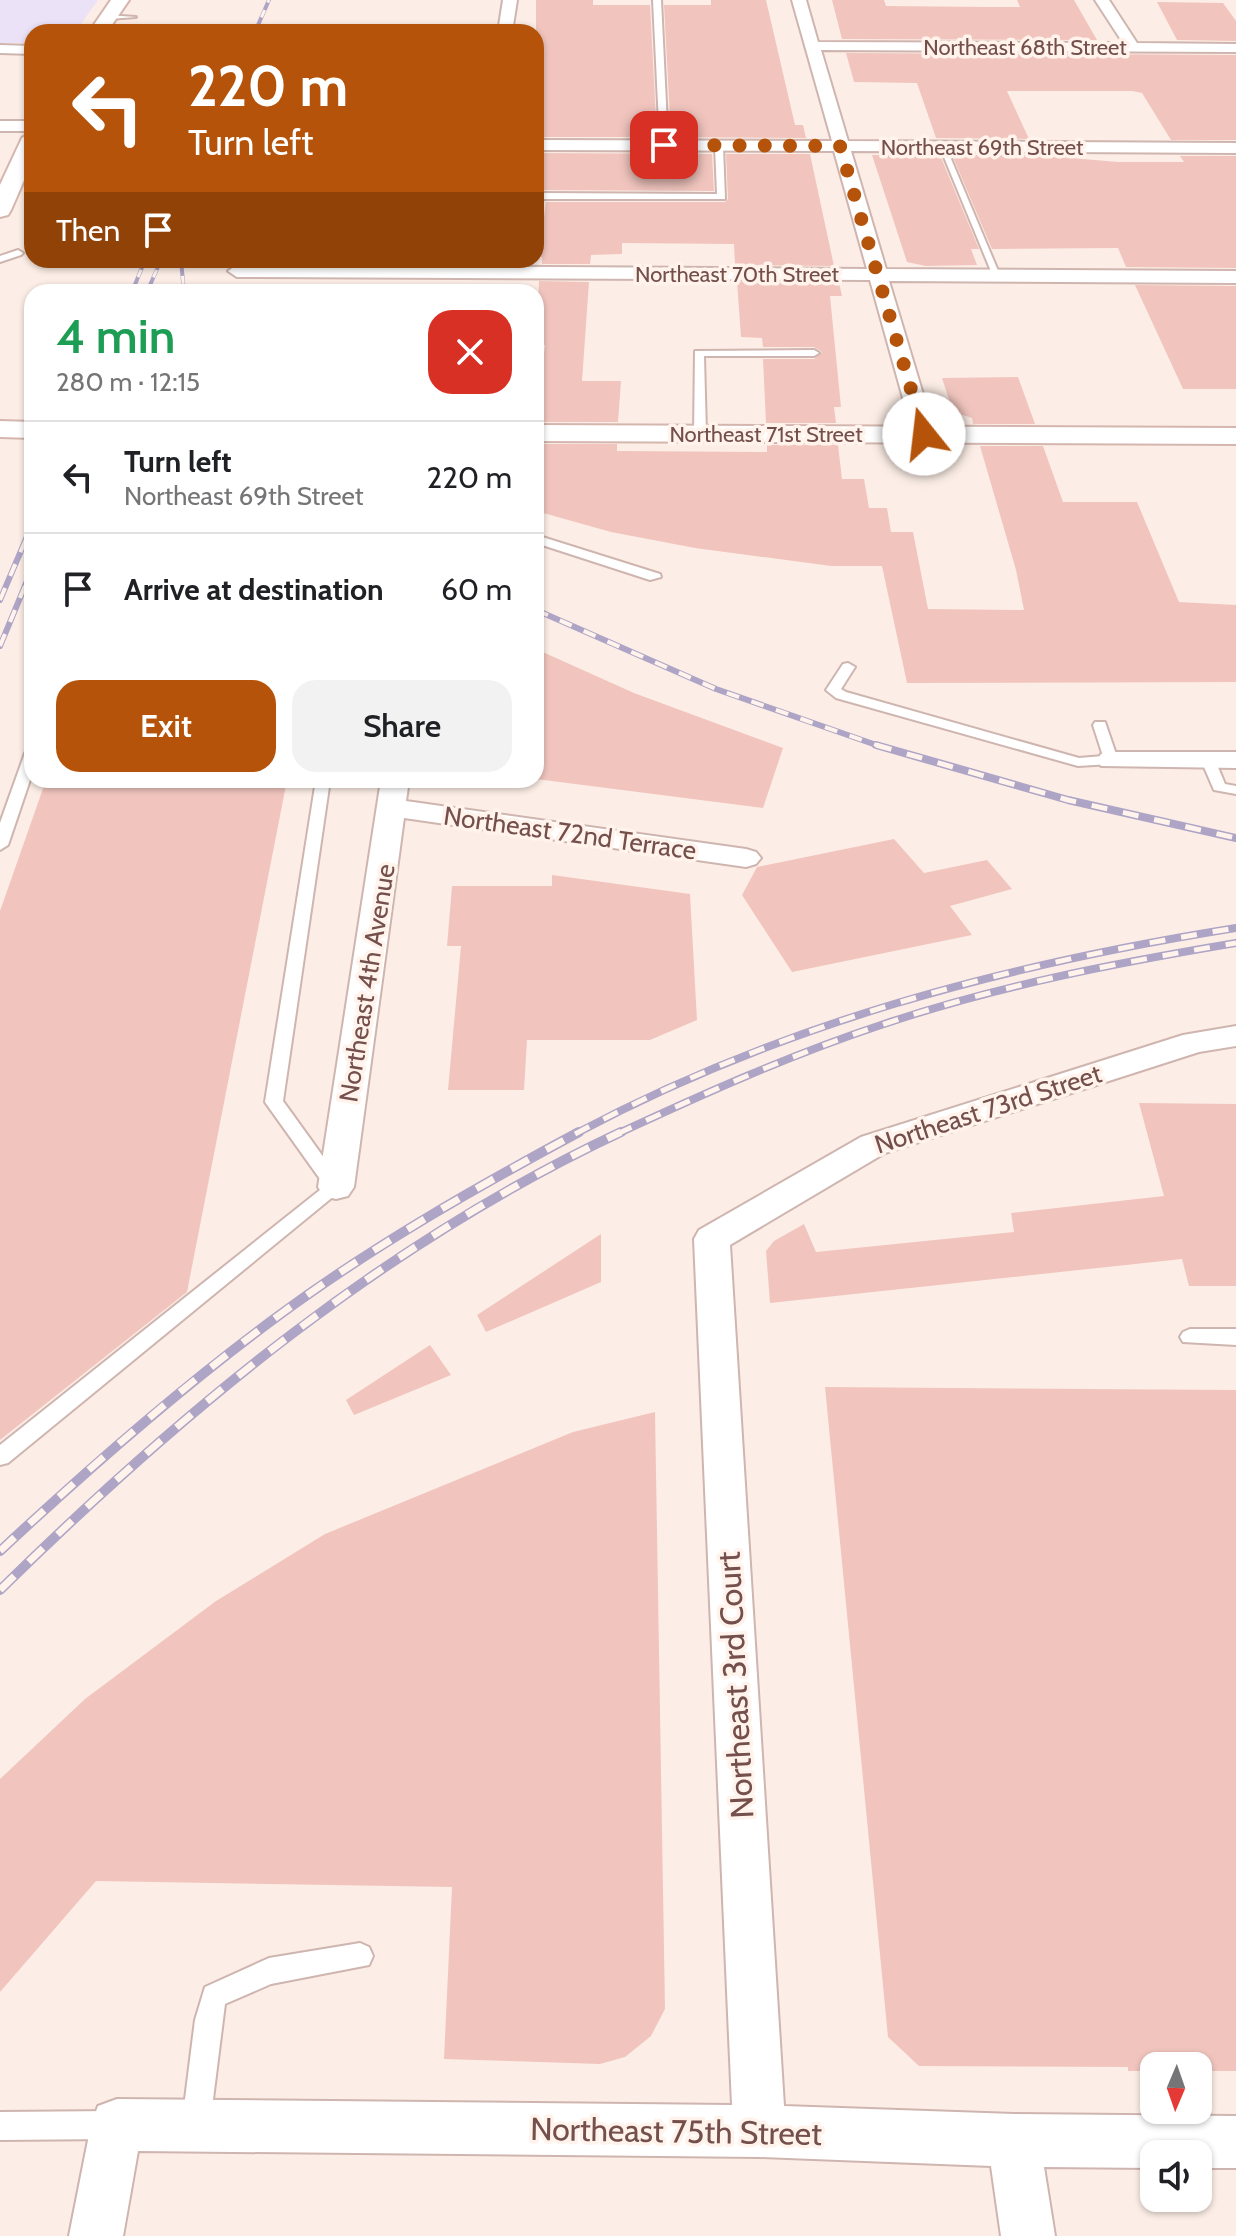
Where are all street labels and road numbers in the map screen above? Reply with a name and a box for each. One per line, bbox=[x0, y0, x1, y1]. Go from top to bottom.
street label: Northeast 68th Street bbox=[923, 34, 1127, 61]
street label: Northeast 69th Street bbox=[881, 134, 1084, 161]
street label: Northeast 70th Street bbox=[635, 261, 840, 288]
street label: Northeast 71st Street bbox=[669, 421, 863, 448]
street label: Northeast 72nd Terrace bbox=[442, 799, 698, 867]
street label: Northeast 4th Avenue bbox=[332, 862, 402, 1104]
street label: Northeast 73rd Street bbox=[871, 1057, 1106, 1161]
street label: Northeast 3rd Court bbox=[709, 1550, 761, 1820]
street label: Northeast 75th Street bbox=[530, 2109, 822, 2153]

